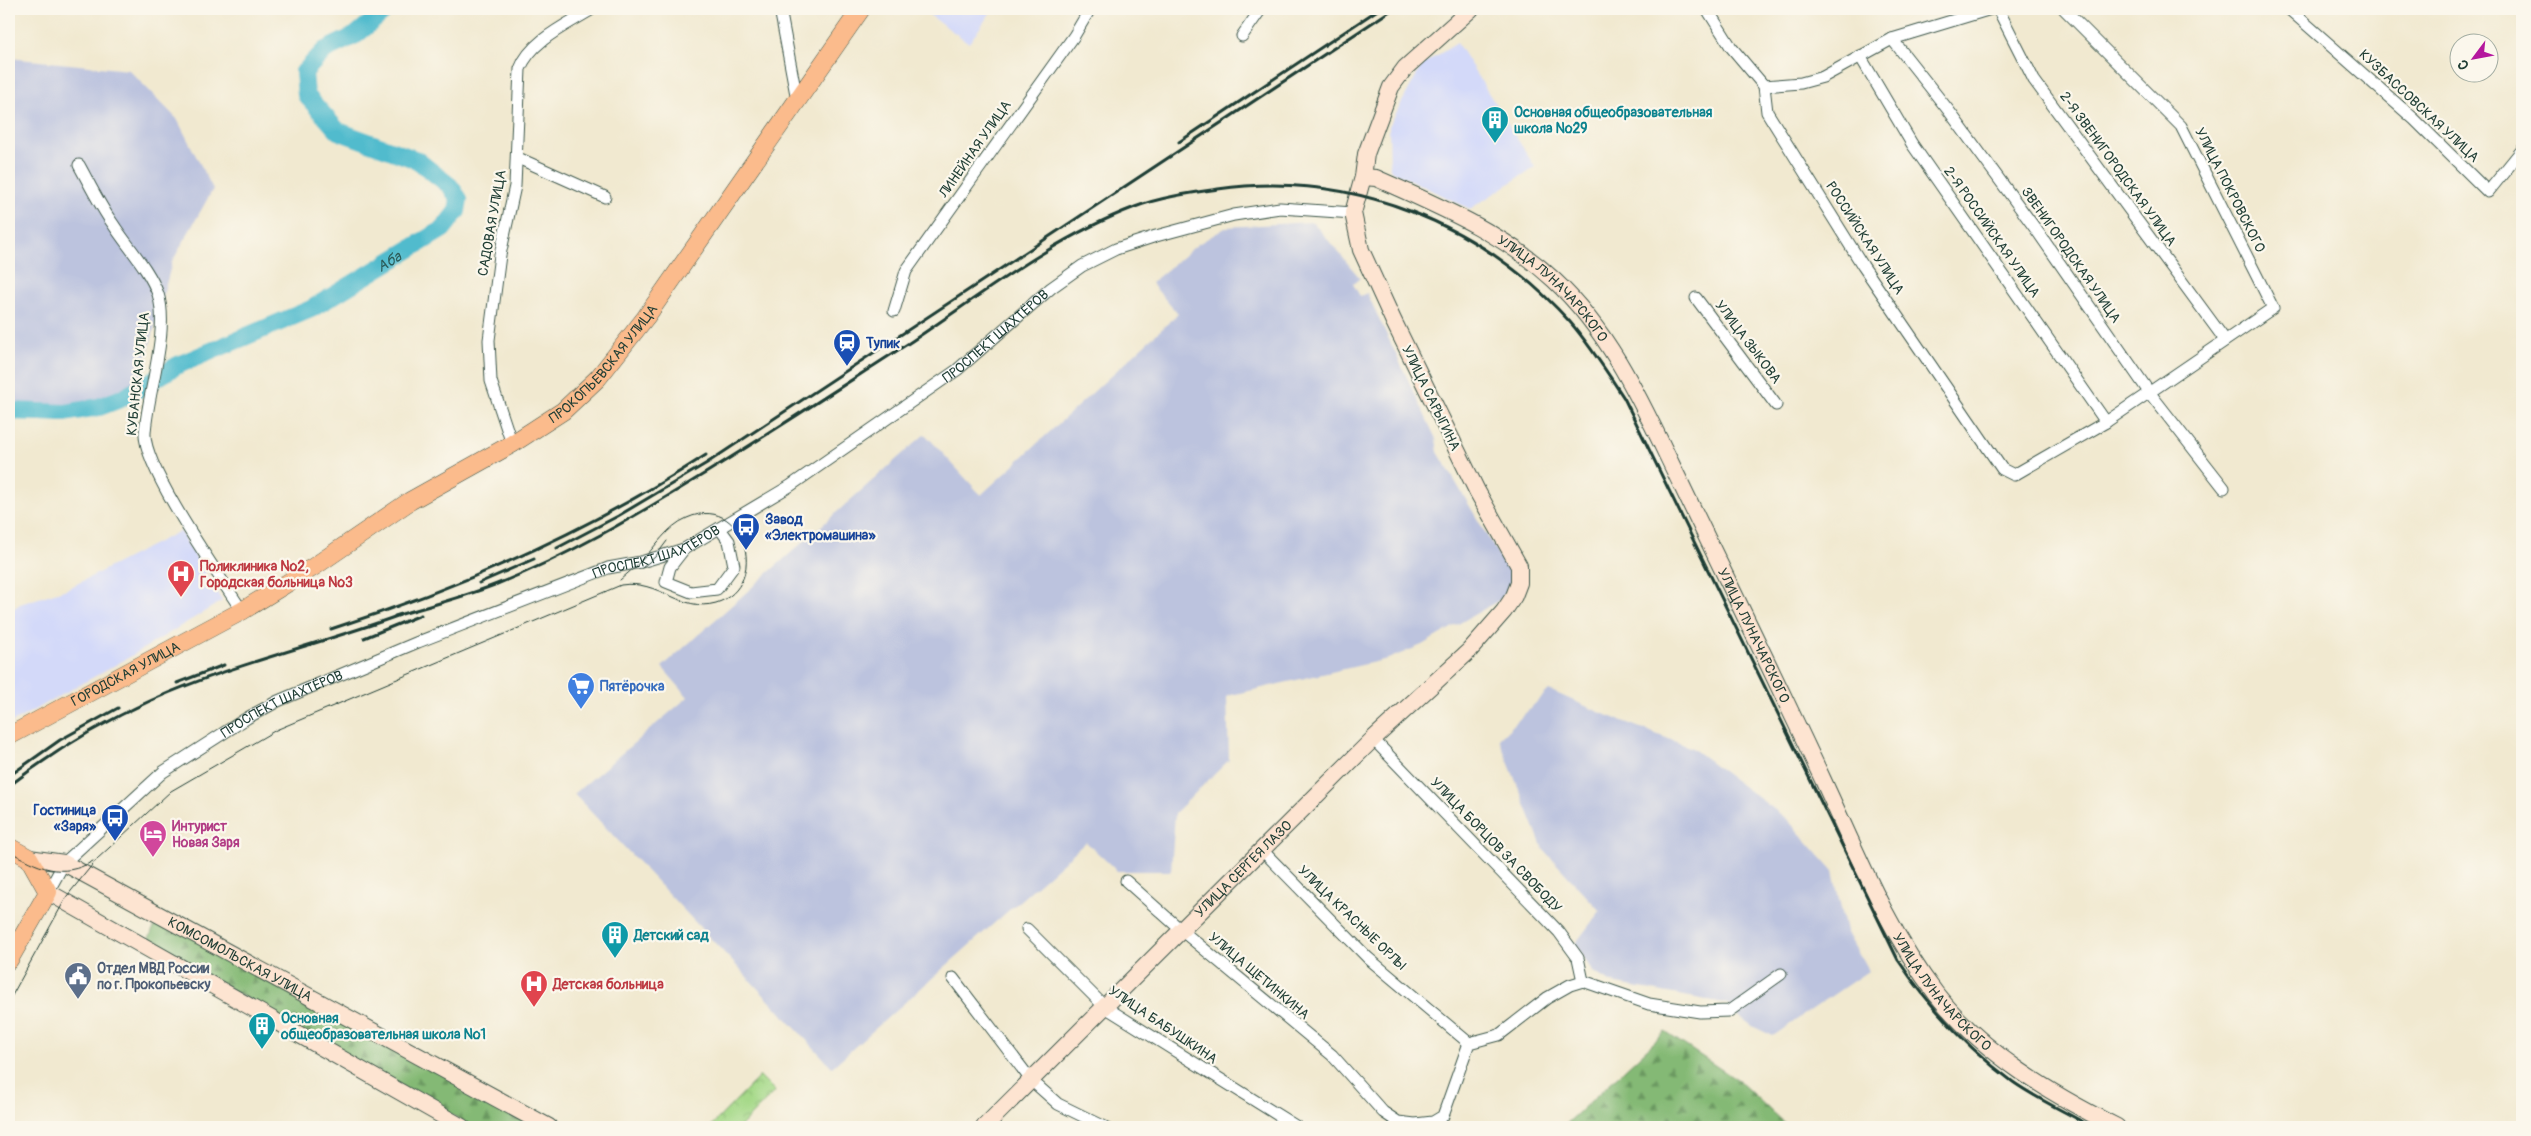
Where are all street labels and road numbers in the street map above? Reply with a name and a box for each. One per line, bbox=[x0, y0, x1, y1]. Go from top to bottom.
street label: КУЗБАССОВСКАЯ УЛИЦА bbox=[2356, 46, 2482, 166]
street label: 2-Я ЗВЕНИГОРОДСКАЯ УЛИЦА bbox=[2056, 88, 2180, 250]
street label: ЛИНЕЙНАЯ УЛИЦА bbox=[935, 97, 1015, 202]
street label: УЛИЦА ПОКРОВСКОГО bbox=[2191, 125, 2269, 255]
street label: 2-Я РОССИЙСКАЯ УЛИЦА bbox=[1940, 163, 2044, 301]
street label: САДОВАЯ УЛИЦА bbox=[474, 169, 510, 277]
street label: РОССИЙСКАЯ УЛИЦА bbox=[1822, 178, 1908, 298]
street label: ЗВЕНИГОРОДСКАЯ УЛИЦА bbox=[2018, 184, 2124, 326]
street label: УЛИЦА ЛУНАЧАРСКОГО bbox=[1494, 231, 1612, 345]
street label: ПРОСПЕКТ ШАХТЁРОВ bbox=[939, 286, 1052, 386]
street label: УЛИЦА ЗЫКОВА bbox=[1711, 297, 1785, 387]
street label: ПРОКОПЬЕВСКАЯ УЛИЦА bbox=[546, 301, 661, 426]
street label: КУБАНСКАЯ УЛИЦА bbox=[123, 311, 153, 437]
street label: УЛИЦА САРЫГИНА bbox=[1398, 343, 1464, 453]
street label: ПРОСПЕКТ ШАХТЁРОВ bbox=[590, 521, 723, 582]
street label: УЛИЦА ЛУНАЧАРСКОГО bbox=[1714, 565, 1794, 706]
street label: ГОРОДСКАЯ УЛИЦА bbox=[68, 637, 183, 710]
street label: ПРОСПЕКТ ШАХТЁРОВ bbox=[217, 666, 345, 741]
street label: УЛИЦА БОРЦОВ ЗА СВОБОДУ bbox=[1427, 774, 1566, 917]
street label: УЛИЦА СЕРГЕЯ ЛАЗО bbox=[1191, 816, 1295, 921]
street label: УЛИЦА КРАСНЫЕ ОРЛЫ bbox=[1294, 862, 1410, 974]
street label: КОМСОМОЛЬСКАЯ УЛИЦА bbox=[165, 913, 315, 1005]
street label: УЛИЦА ЩЕТИНКИНА bbox=[1205, 929, 1313, 1023]
street label: УЛИЦА ЛУНАЧАРСКОГО bbox=[1890, 930, 1995, 1054]
street label: УЛИЦА БАБУШКИНА bbox=[1105, 982, 1221, 1068]

